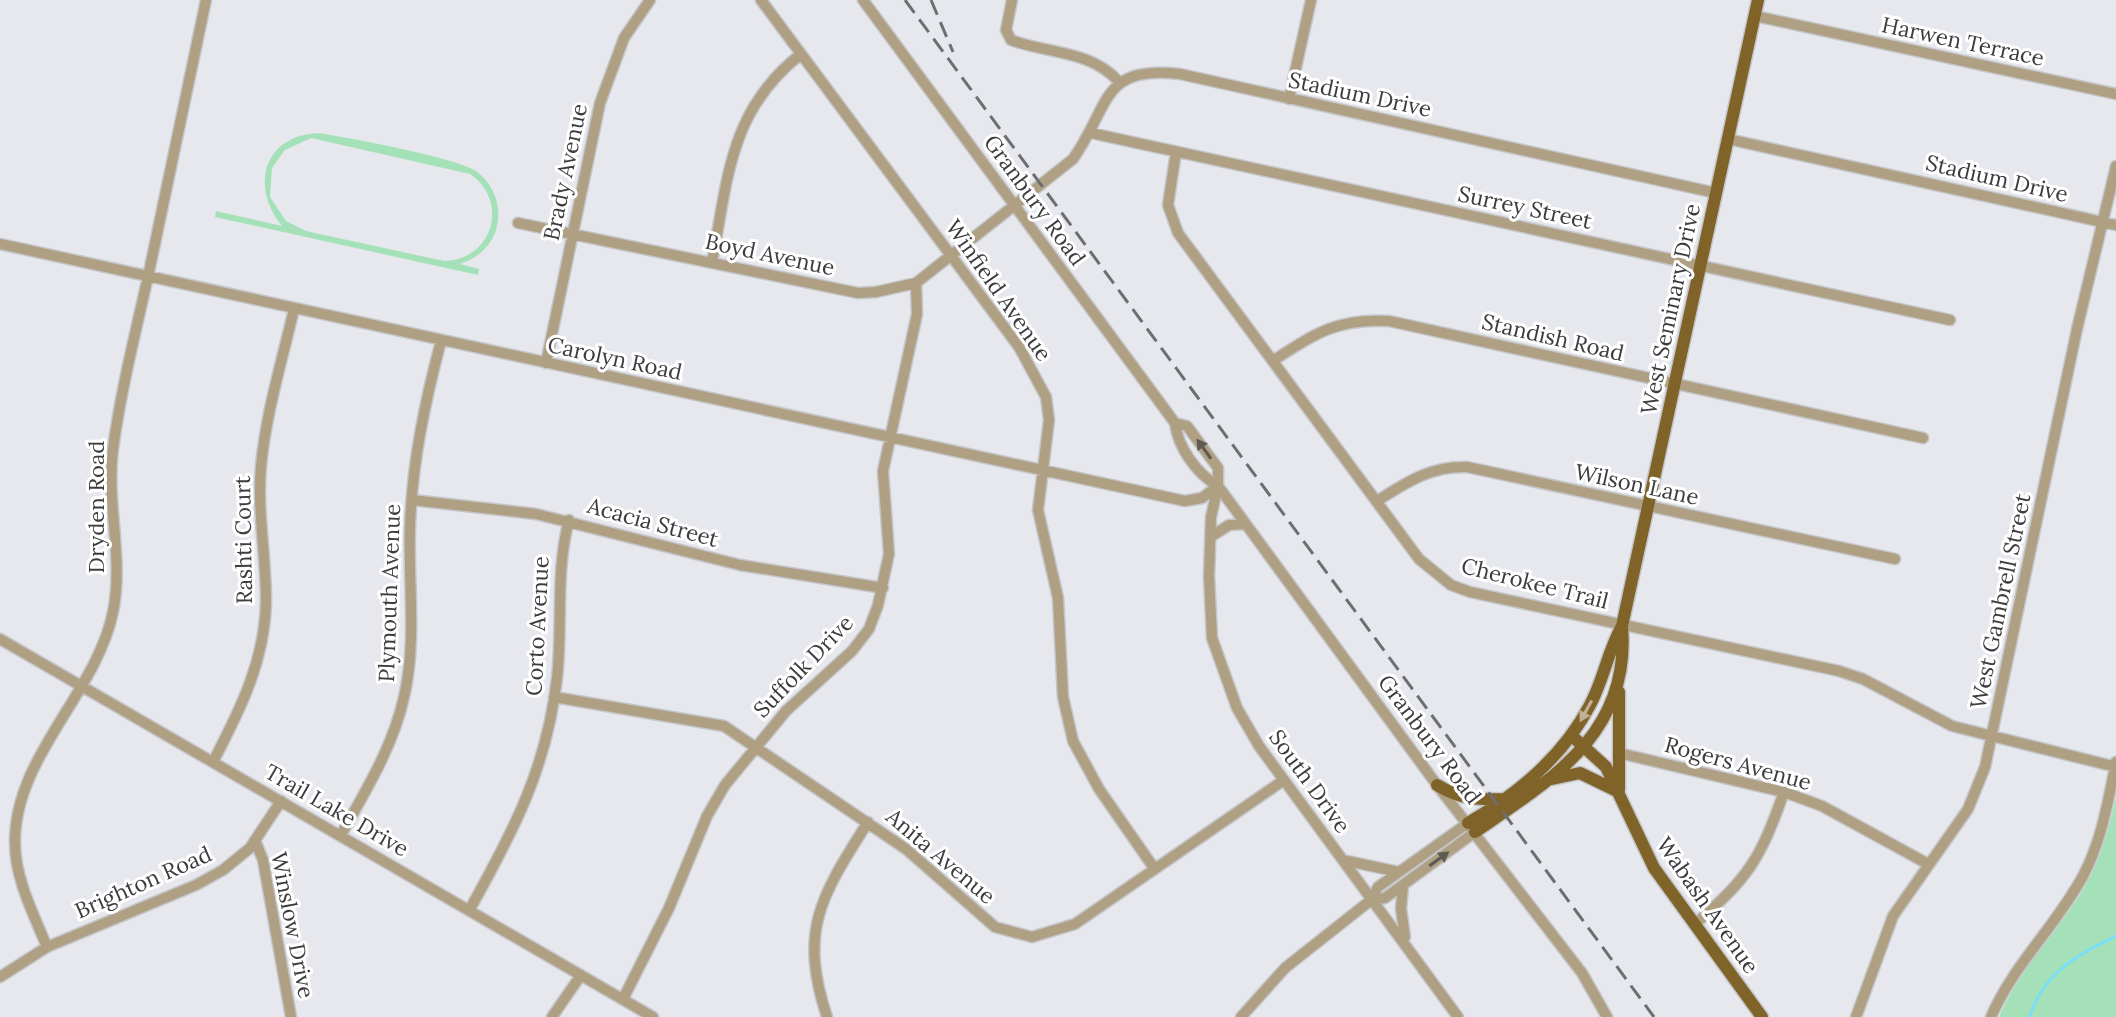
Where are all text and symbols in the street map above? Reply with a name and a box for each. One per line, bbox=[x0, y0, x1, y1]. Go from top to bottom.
street label: Harwen Terrace bbox=[1879, 10, 2047, 72]
street label: Stadium Drive bbox=[1286, 65, 1434, 123]
street label: Brady Avenue bbox=[537, 101, 593, 243]
street label: Granbury Road bbox=[978, 129, 1092, 271]
street label: Stadium Drive bbox=[1923, 148, 2071, 208]
street label: Surrey Street bbox=[1456, 179, 1595, 235]
street label: West Seminary Drive bbox=[1634, 201, 1706, 417]
street label: Winfield Avenue bbox=[940, 214, 1058, 366]
street label: Boyd Avenue bbox=[703, 227, 837, 281]
street label: Standish Road bbox=[1479, 307, 1627, 367]
street label: Carolyn Road bbox=[545, 330, 685, 386]
one-way arrow bbox=[1197, 439, 1212, 460]
street label: Dryden Road bbox=[82, 441, 110, 573]
street label: Wilson Lane bbox=[1573, 457, 1701, 511]
street label: Rashti Court bbox=[228, 475, 258, 604]
street label: West Gambrell Street bbox=[1963, 490, 2037, 711]
street label: Acacia Street bbox=[584, 491, 722, 553]
street label: Plymouth Avenue bbox=[372, 503, 406, 683]
street label: Cherokee Trail bbox=[1459, 551, 1611, 615]
street label: Corto Avenue bbox=[519, 555, 555, 697]
street label: Suffolk Drive bbox=[747, 609, 859, 723]
street label: Granbury Road bbox=[1372, 669, 1488, 809]
one-way arrow bbox=[1580, 700, 1594, 722]
street label: South Drive bbox=[1263, 724, 1357, 838]
street label: Rogers Avenue bbox=[1662, 730, 1814, 796]
street label: Trail Lake Drive bbox=[260, 758, 414, 863]
street label: Anita Avenue bbox=[880, 802, 1001, 910]
street label: Wabash Avenue bbox=[1651, 831, 1766, 979]
street label: Brighton Road bbox=[70, 839, 216, 925]
street label: Winslow Drive bbox=[265, 850, 321, 1001]
one-way arrow bbox=[1429, 852, 1450, 868]

